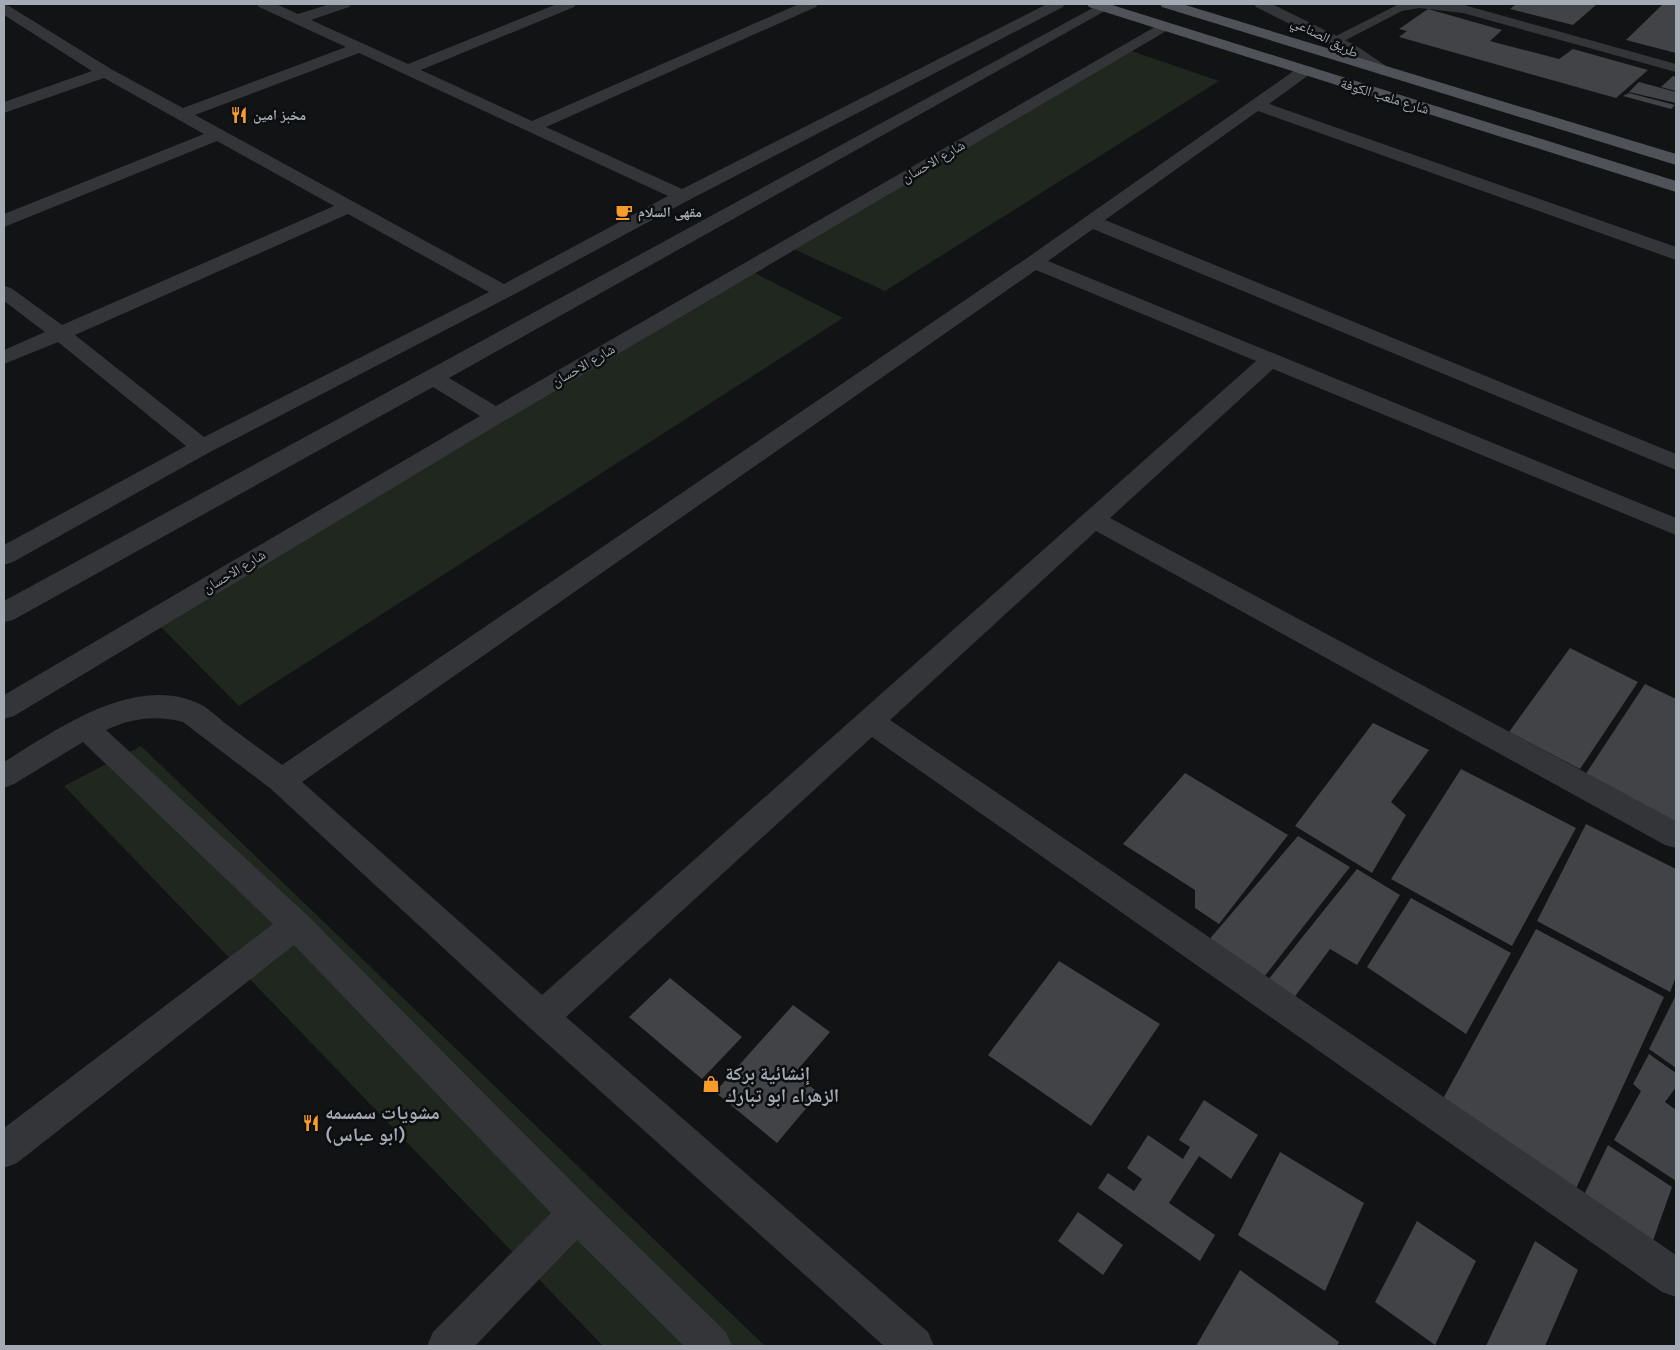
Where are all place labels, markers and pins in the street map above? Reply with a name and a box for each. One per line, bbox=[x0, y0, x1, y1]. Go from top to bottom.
restaurant icon: مخبز امين bbox=[229, 105, 249, 125]
place label: مخبز امين bbox=[253, 107, 306, 124]
cafe icon: مقهى السلام bbox=[614, 202, 634, 222]
place label: مقهى السلام bbox=[638, 204, 702, 222]
place label: إنشائية بركة الزهراء ابو تبارك bbox=[725, 1063, 839, 1107]
shop icon: إنشائية بركة الزهراء ابو تبارك bbox=[701, 1074, 721, 1094]
place label: مشويات سمسمه (ابو عباس) bbox=[325, 1102, 440, 1146]
restaurant icon: مشويات سمسمه (ابو عباس) bbox=[301, 1113, 321, 1133]

